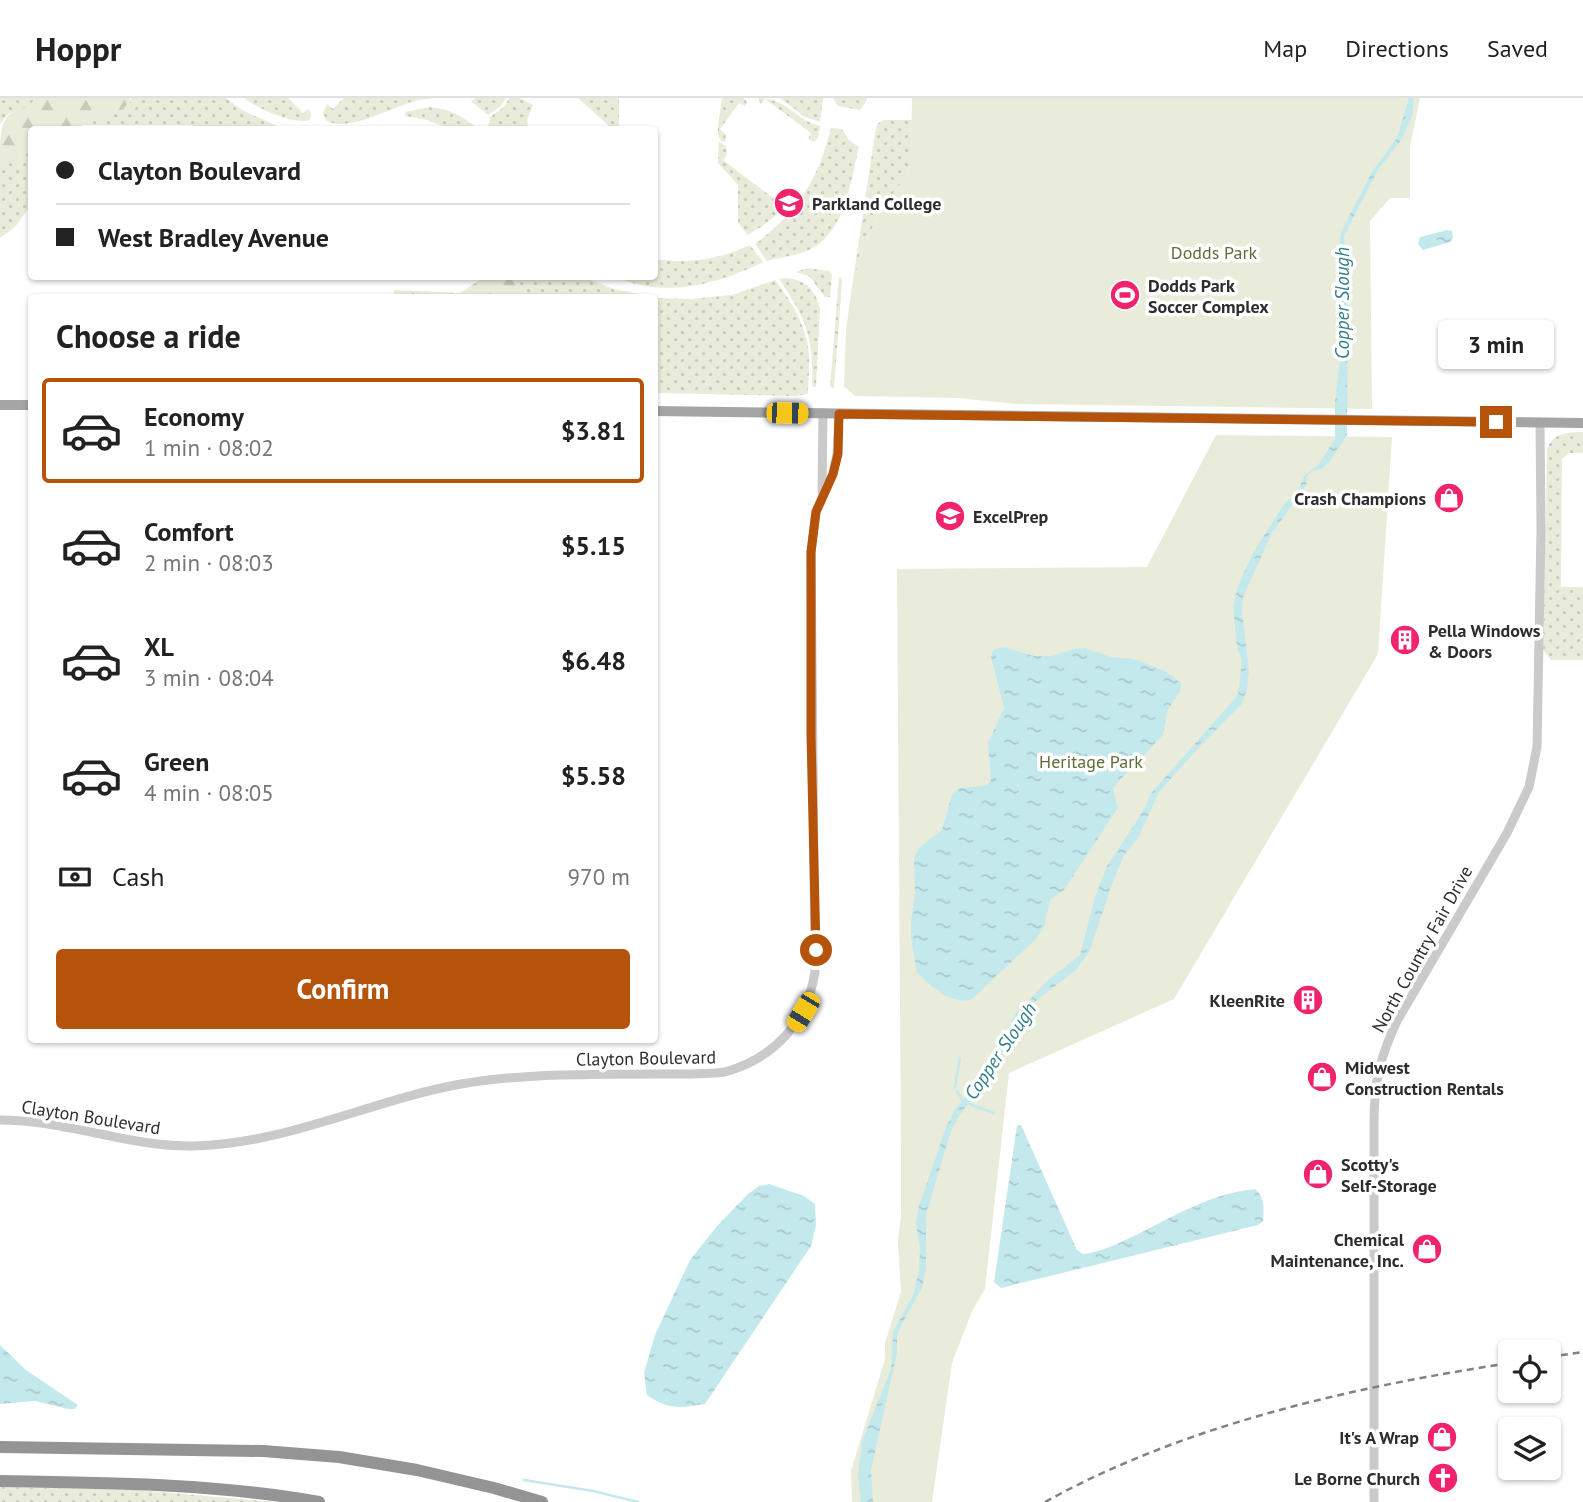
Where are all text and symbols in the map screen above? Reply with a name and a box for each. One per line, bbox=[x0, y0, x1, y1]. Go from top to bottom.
text: Hoppr bbox=[35, 27, 121, 70]
text: Map bbox=[1263, 33, 1307, 64]
text: Directions bbox=[1345, 33, 1449, 64]
text: Saved bbox=[1487, 33, 1548, 64]
text: Clayton Boulevard bbox=[98, 154, 301, 187]
school or university icon: Parkland College bbox=[772, 186, 806, 220]
place label: Parkland College bbox=[812, 192, 941, 215]
text: West Bradley Avenue bbox=[98, 221, 329, 254]
park label: Dodds Park bbox=[1171, 241, 1258, 264]
water label: Copper Slough bbox=[1330, 247, 1354, 359]
place label: Dodds Park Soccer Complex bbox=[1148, 274, 1269, 318]
sports icon: Dodds Park Soccer Complex bbox=[1108, 278, 1142, 312]
text: Choose a ride bbox=[56, 315, 241, 357]
callout: 3 min bbox=[1438, 320, 1554, 370]
text: 3 min bbox=[1468, 330, 1524, 359]
icon: car bbox=[60, 399, 123, 462]
text: Economy bbox=[144, 400, 244, 433]
car bbox=[766, 402, 809, 424]
route end bbox=[1480, 406, 1512, 438]
text: $3.81 bbox=[561, 414, 626, 447]
text: 1 min · 08:02 bbox=[144, 433, 274, 462]
shop icon: Crash Champions bbox=[1432, 481, 1466, 515]
place label: Crash Champions bbox=[1294, 487, 1426, 510]
school or university icon: ExcelPrep bbox=[933, 499, 967, 533]
place label: ExcelPrep bbox=[973, 505, 1049, 528]
icon: car bbox=[60, 514, 123, 577]
text: Comfort bbox=[144, 515, 234, 548]
text: $5.15 bbox=[561, 529, 626, 562]
text: 2 min · 08:03 bbox=[144, 548, 274, 577]
place label: Pella Windows & Doors bbox=[1428, 619, 1541, 663]
building icon: Pella Windows & Doors bbox=[1388, 623, 1422, 657]
icon: car bbox=[60, 629, 123, 692]
text: XL bbox=[144, 630, 174, 663]
text: $6.48 bbox=[561, 644, 626, 677]
text: 3 min · 08:04 bbox=[144, 663, 274, 692]
icon: car bbox=[60, 744, 123, 807]
text: Green bbox=[144, 745, 209, 778]
park label: Heritage Park bbox=[1039, 750, 1143, 773]
text: $5.58 bbox=[561, 759, 626, 792]
text: 4 min · 08:05 bbox=[144, 778, 274, 807]
icon: cash bbox=[56, 858, 94, 896]
text: Cash bbox=[112, 860, 164, 893]
text: 970 m bbox=[568, 862, 630, 891]
street label: North Country Fair Drive bbox=[1367, 862, 1477, 1036]
route start bbox=[800, 934, 832, 966]
button: Confirm bbox=[56, 949, 630, 1029]
building icon: KleenRite bbox=[1291, 983, 1325, 1017]
car bbox=[784, 989, 823, 1035]
place label: KleenRite bbox=[1210, 989, 1285, 1012]
water label: Copper Slough bbox=[959, 998, 1041, 1104]
street label: Clayton Boulevard bbox=[576, 1045, 716, 1071]
place label: Midwest Construction Rentals bbox=[1345, 1056, 1504, 1100]
shop icon: Midwest Construction Rentals bbox=[1305, 1060, 1339, 1094]
street label: Clayton Boulevard bbox=[20, 1095, 162, 1139]
place label: Scotty's Self-Storage bbox=[1341, 1153, 1437, 1197]
shop icon: Scotty's Self-Storage bbox=[1301, 1157, 1335, 1191]
place label: Chemical Maintenance, Inc. bbox=[1270, 1228, 1405, 1272]
shop icon: Chemical Maintenance, Inc. bbox=[1410, 1232, 1444, 1266]
map controls bbox=[1498, 1340, 1561, 1480]
button: locate bbox=[1498, 1340, 1561, 1403]
button: layers bbox=[1498, 1417, 1561, 1480]
shop icon: It's A Wrap bbox=[1425, 1420, 1459, 1454]
place label: It's A Wrap bbox=[1339, 1426, 1419, 1449]
church icon: Le Borne Church bbox=[1426, 1461, 1460, 1495]
place label: Le Borne Church bbox=[1294, 1467, 1420, 1490]

